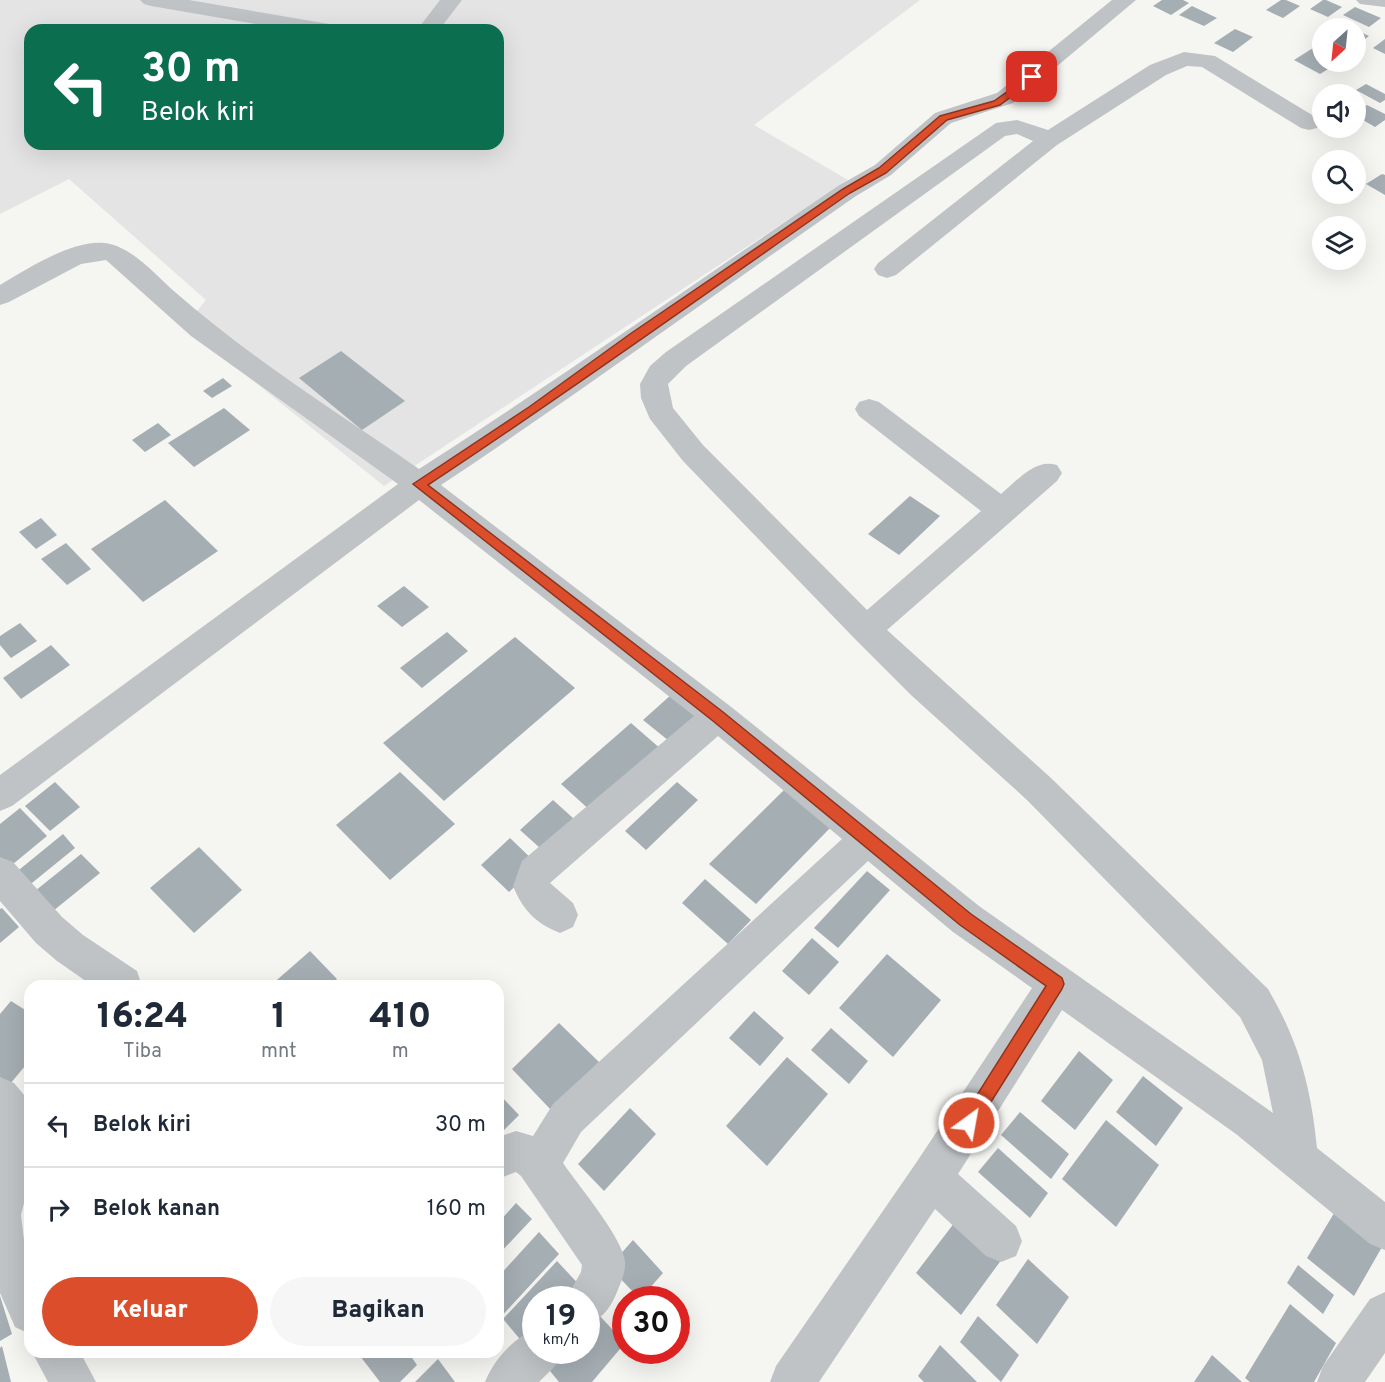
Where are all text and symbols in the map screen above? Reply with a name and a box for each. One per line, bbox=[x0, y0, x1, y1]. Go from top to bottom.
north arrow bbox=[1312, 18, 1366, 72]
map controls bbox=[1312, 18, 1366, 270]
text: 30 m bbox=[141, 44, 240, 97]
icon: left bbox=[42, 48, 120, 126]
pin bbox=[1006, 51, 1057, 102]
icon: arrive bbox=[1015, 60, 1048, 93]
button: sound bbox=[1312, 84, 1366, 138]
text: Belok kiri bbox=[141, 96, 255, 130]
button: search bbox=[1312, 150, 1366, 204]
button: layers bbox=[1312, 216, 1366, 270]
text: 16:24 bbox=[97, 995, 188, 1041]
text: 1 bbox=[271, 995, 286, 1041]
text: 410 bbox=[369, 995, 431, 1041]
text: Tiba bbox=[123, 1039, 162, 1065]
text: mnt bbox=[261, 1039, 297, 1065]
text: m bbox=[392, 1039, 409, 1065]
position arrow bbox=[937, 1091, 1001, 1155]
icon: left bbox=[42, 1109, 75, 1142]
text: Belok kiri bbox=[93, 1112, 191, 1139]
text: 30 m bbox=[435, 1112, 486, 1139]
icon: right bbox=[42, 1193, 75, 1226]
text: Belok kanan bbox=[93, 1196, 220, 1223]
text: 160 m bbox=[427, 1196, 486, 1223]
button: Keluar bbox=[42, 1277, 258, 1346]
button: Bagikan bbox=[270, 1277, 486, 1346]
speed limit sign: 30 bbox=[612, 1286, 690, 1364]
text: 19 bbox=[546, 1299, 576, 1336]
text: km/h bbox=[543, 1331, 579, 1350]

